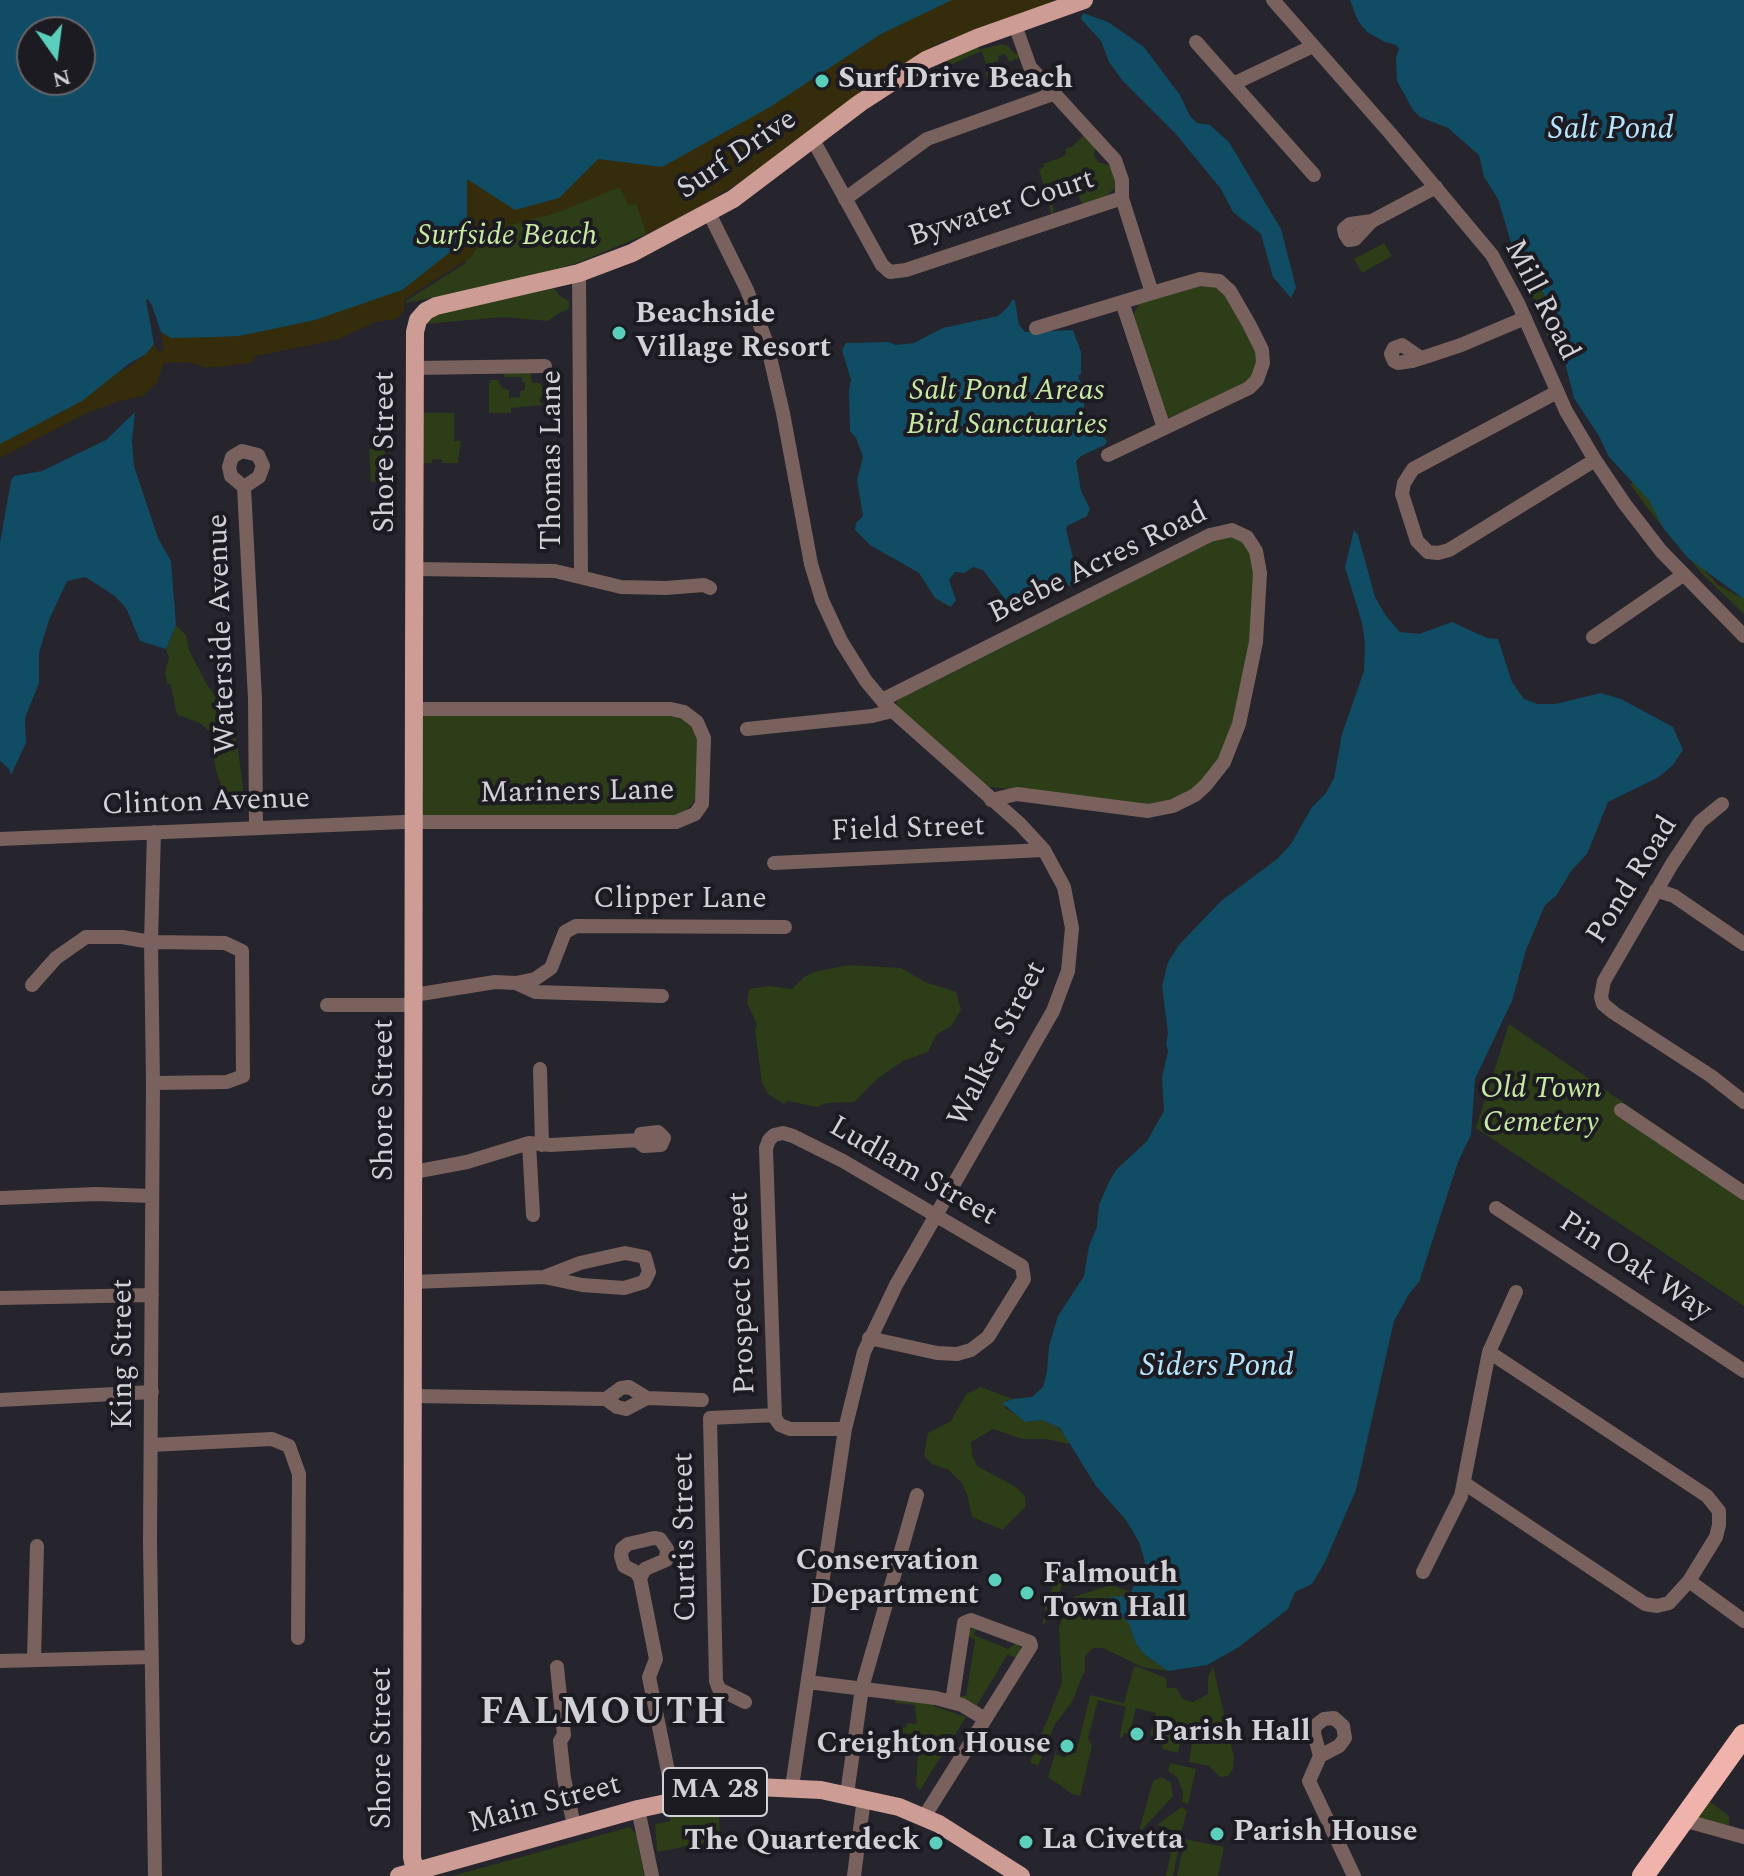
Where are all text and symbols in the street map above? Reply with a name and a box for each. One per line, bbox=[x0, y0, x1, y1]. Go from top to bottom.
north arrow bbox=[16, 16, 96, 96]
text: N bbox=[49, 60, 74, 96]
place label: Surf Drive Beach bbox=[838, 63, 1073, 99]
marker: Surf Drive Beach bbox=[813, 72, 831, 90]
street label: Surf Drive bbox=[671, 103, 805, 209]
water label: Salt Pond bbox=[1548, 113, 1674, 151]
street label: Bywater Court bbox=[905, 163, 1099, 257]
park label: Surfside Beach bbox=[417, 220, 597, 256]
street label: Mill Road bbox=[1494, 235, 1586, 367]
place label: Beachside Village Resort bbox=[635, 298, 831, 368]
marker: Beachside Village Resort bbox=[610, 324, 628, 342]
street label: Thomas Lane bbox=[536, 370, 572, 550]
street label: Shore Street bbox=[369, 371, 405, 533]
park label: Salt Pond Areas Bird Sanctuaries bbox=[907, 375, 1107, 446]
street label: Beebe Acres Road bbox=[984, 496, 1214, 634]
street label: Waterside Avenue bbox=[202, 513, 246, 755]
street label: Mariners Lane bbox=[479, 774, 675, 814]
street label: Clinton Avenue bbox=[101, 782, 311, 826]
street label: Field Street bbox=[830, 810, 986, 852]
street label: Pond Road bbox=[1581, 810, 1687, 952]
street label: Clipper Lane bbox=[593, 883, 767, 919]
street label: Walker Street bbox=[942, 956, 1056, 1134]
street label: Shore Street bbox=[368, 1019, 404, 1181]
park label: Old Town Cemetery bbox=[1480, 1073, 1602, 1144]
street label: Ludlam Street bbox=[822, 1110, 1002, 1236]
street label: Prospect Street bbox=[722, 1191, 766, 1395]
street label: Pin Oak Way bbox=[1551, 1205, 1717, 1331]
street label: King Street bbox=[107, 1279, 143, 1429]
water label: Siders Pond bbox=[1140, 1350, 1294, 1388]
street label: Curtis Street bbox=[668, 1452, 706, 1622]
place label: Conservation Department bbox=[796, 1545, 979, 1616]
place label: Falmouth Town Hall bbox=[1043, 1558, 1187, 1628]
marker: Conservation Department bbox=[986, 1571, 1004, 1589]
marker: Falmouth Town Hall bbox=[1018, 1584, 1036, 1602]
street label: Shore Street bbox=[366, 1667, 402, 1829]
district label: FALMOUTH bbox=[480, 1693, 728, 1739]
place label: Parish Hall bbox=[1153, 1716, 1310, 1752]
marker: Parish Hall bbox=[1128, 1725, 1146, 1743]
place label: Creighton House bbox=[817, 1728, 1051, 1764]
marker: Creighton House bbox=[1058, 1737, 1076, 1755]
street label: Main Street bbox=[465, 1768, 625, 1844]
road number: MA 28 bbox=[663, 1768, 767, 1816]
place label: Parish House bbox=[1233, 1816, 1418, 1852]
place label: La Civetta bbox=[1042, 1824, 1184, 1860]
place label: The Quarterdeck bbox=[684, 1825, 920, 1861]
marker: Parish House bbox=[1208, 1825, 1226, 1843]
marker: La Civetta bbox=[1017, 1833, 1035, 1851]
marker: The Quarterdeck bbox=[927, 1834, 945, 1852]

